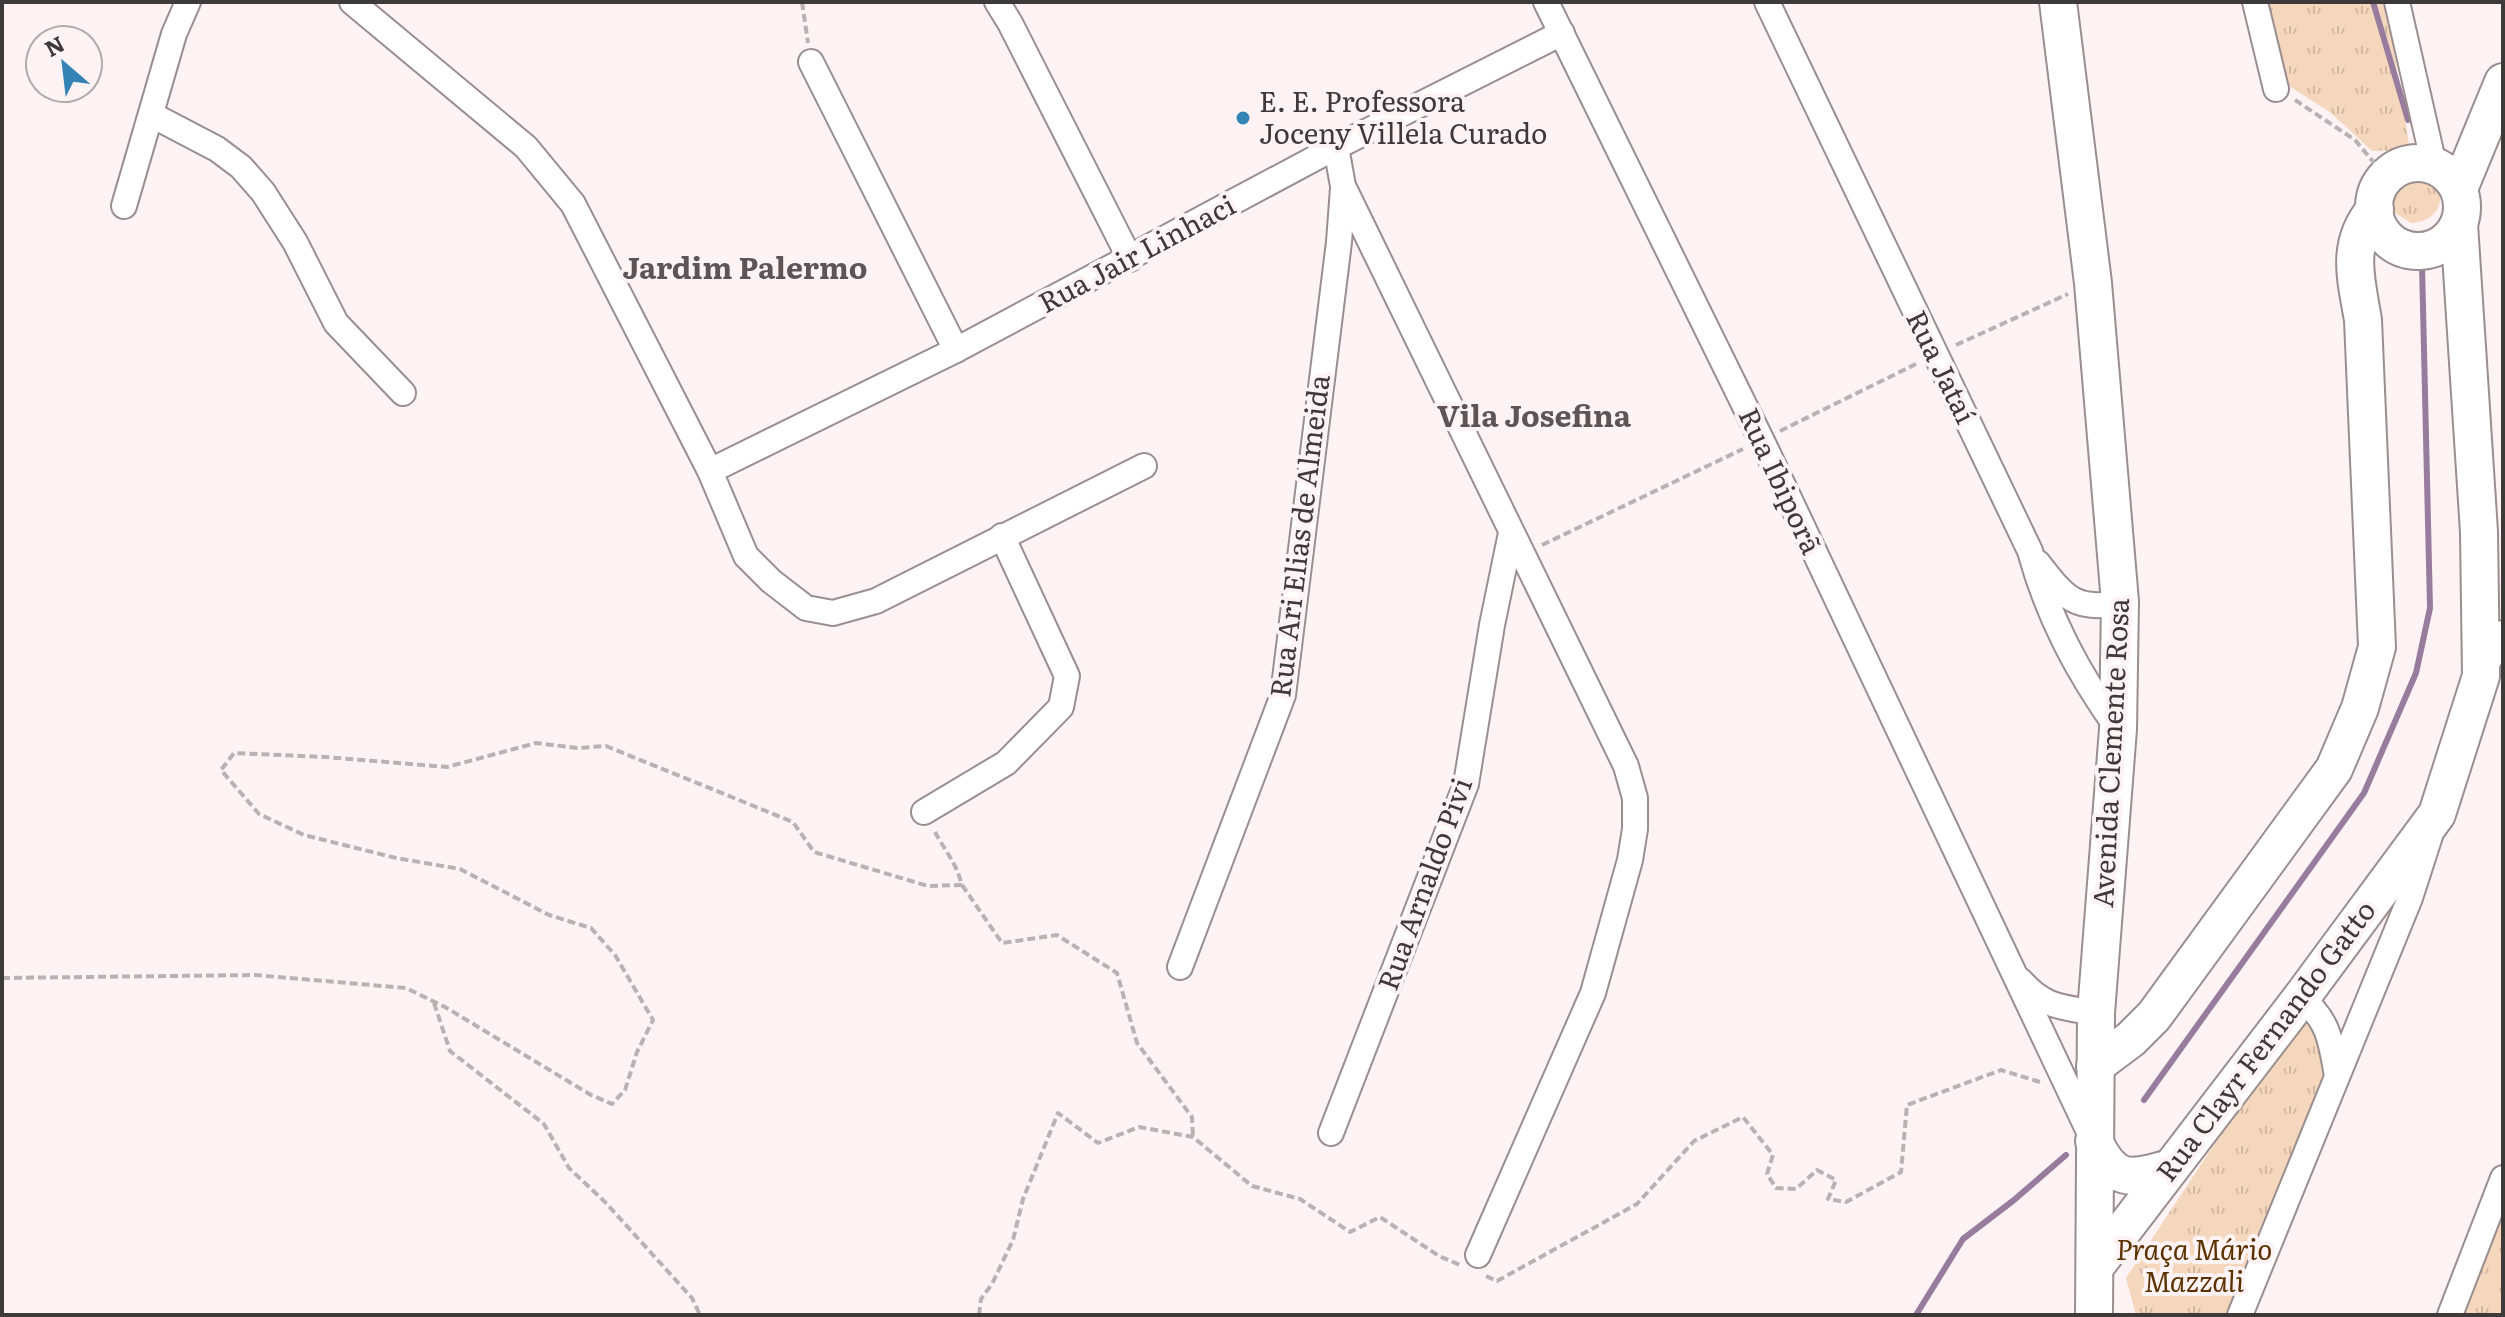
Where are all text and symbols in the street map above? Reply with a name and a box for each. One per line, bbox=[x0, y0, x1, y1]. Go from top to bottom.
north arrow bbox=[24, 24, 104, 104]
text: N bbox=[38, 26, 70, 64]
place label: E. E. Professora Joceny Villela Curado bbox=[1259, 79, 1547, 153]
marker: E. E. Professora Joceny Villela Curado bbox=[1234, 109, 1252, 127]
street label: Rua Jair Linhaci bbox=[1030, 183, 1242, 322]
district label: Jardim Palermo bbox=[623, 244, 867, 288]
street label: Rua Jataí bbox=[1897, 302, 1988, 430]
street label: Rua Ari Elias de Almeida bbox=[1257, 372, 1339, 700]
district label: Vila Josefina bbox=[1437, 392, 1632, 436]
street label: Rua Ibiporã bbox=[1730, 400, 1834, 560]
street label: Avenida Clemente Rosa bbox=[2080, 597, 2138, 909]
street label: Rua Arnaldo Pivi bbox=[1365, 771, 1481, 996]
street label: Rua Clayr Fernando Gatto bbox=[2144, 890, 2384, 1189]
park label: Praça Mário Mazzali bbox=[2116, 1227, 2272, 1301]

